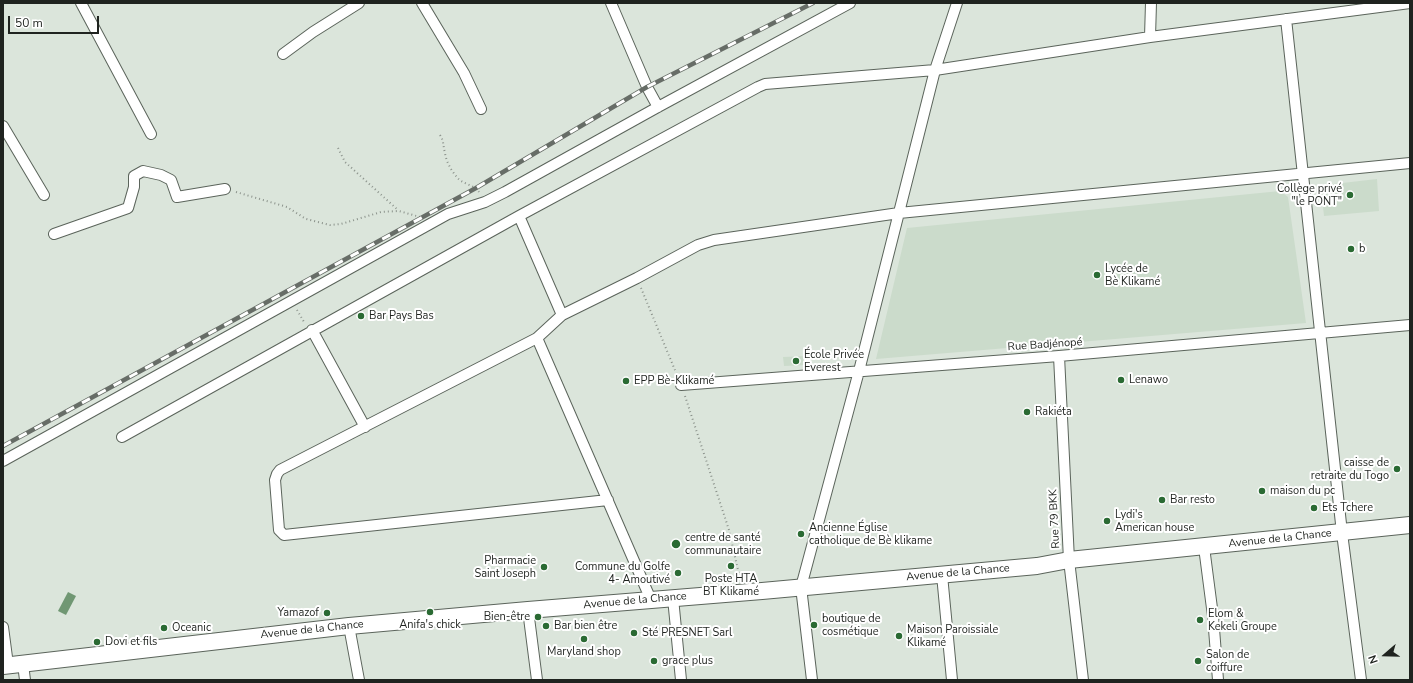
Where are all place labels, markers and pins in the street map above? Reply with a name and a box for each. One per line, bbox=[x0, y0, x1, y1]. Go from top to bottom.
place label: Collège privé "le PONT" bbox=[1277, 182, 1342, 208]
marker: Collège privé "le PONT" bbox=[1345, 190, 1355, 200]
place label: b bbox=[1359, 242, 1365, 256]
marker: b bbox=[1346, 244, 1356, 254]
place label: Lycée de Bè Klikamé bbox=[1105, 262, 1160, 288]
marker: Lycée de Bè Klikamé bbox=[1092, 270, 1102, 280]
place label: Bar Pays Bas bbox=[369, 309, 434, 323]
marker: Bar Pays Bas bbox=[356, 311, 366, 321]
place label: École Privée Everest bbox=[804, 348, 864, 374]
marker: École Privée Everest bbox=[791, 356, 801, 366]
place label: Lenawo bbox=[1129, 373, 1168, 387]
place label: EPP Bè-Klikamé bbox=[634, 374, 714, 388]
marker: Lenawo bbox=[1116, 375, 1126, 385]
marker: EPP Bè-Klikamé bbox=[621, 376, 631, 386]
place label: Rakiéta bbox=[1035, 405, 1072, 419]
marker: Rakiéta bbox=[1022, 407, 1032, 417]
place label: caisse de retraite du Togo bbox=[1311, 456, 1389, 482]
marker: caisse de retraite du Togo bbox=[1392, 464, 1402, 474]
place label: maison du pc bbox=[1270, 484, 1335, 498]
marker: maison du pc bbox=[1257, 486, 1267, 496]
place label: Bar resto bbox=[1170, 493, 1215, 507]
marker: Bar resto bbox=[1157, 495, 1167, 505]
place label: Ets Tchere bbox=[1322, 501, 1373, 515]
marker: Ets Tchere bbox=[1309, 503, 1319, 513]
place label: Lydi's American house bbox=[1115, 508, 1194, 534]
marker: Lydi's American house bbox=[1102, 516, 1112, 526]
place label: Ancienne Église catholique de Bè klikame bbox=[809, 521, 932, 547]
marker: Ancienne Église catholique de Bè klikame bbox=[796, 529, 806, 539]
place label: centre de santé communautaire bbox=[685, 531, 761, 557]
marker: centre de santé communautaire bbox=[670, 538, 682, 550]
place label: Pharmacie Saint Joseph bbox=[474, 554, 536, 580]
place label: Commune du Golfe 4- Amoutivé bbox=[575, 560, 670, 586]
marker: Poste HTA BT Klikamé bbox=[726, 561, 736, 571]
marker: Pharmacie Saint Joseph bbox=[539, 562, 549, 572]
marker: Commune du Golfe 4- Amoutivé bbox=[673, 568, 683, 578]
place label: Poste HTA BT Klikamé bbox=[703, 572, 759, 598]
place label: Yamazof bbox=[278, 606, 319, 620]
marker: Anifa's chick bbox=[425, 607, 435, 617]
place label: Elom & Kekeli Groupe bbox=[1208, 607, 1277, 633]
marker: Yamazof bbox=[322, 608, 332, 618]
place label: Bien-être bbox=[484, 610, 530, 624]
marker: Bien-être bbox=[533, 612, 543, 622]
place label: boutique de cosmétique bbox=[822, 612, 881, 638]
marker: Elom & Kekeli Groupe bbox=[1195, 615, 1205, 625]
place label: Anifa's chick bbox=[399, 618, 461, 632]
place label: Bar bien être bbox=[554, 619, 617, 633]
marker: boutique de cosmétique bbox=[809, 620, 819, 630]
place label: Oceanic bbox=[172, 621, 211, 635]
marker: Bar bien être bbox=[541, 621, 551, 631]
marker: Oceanic bbox=[159, 623, 169, 633]
place label: Maison Paroissiale Klikamé bbox=[907, 623, 998, 649]
place label: Sté PRESNET Sarl bbox=[642, 626, 732, 640]
marker: Sté PRESNET Sarl bbox=[629, 628, 639, 638]
marker: Maison Paroissiale Klikamé bbox=[894, 631, 904, 641]
marker: Maryland shop bbox=[579, 634, 589, 644]
place label: Dovi et fils bbox=[105, 635, 157, 649]
marker: Dovi et fils bbox=[92, 637, 102, 647]
place label: Maryland shop bbox=[547, 645, 621, 659]
place label: Salon de coiffure bbox=[1206, 648, 1249, 674]
place label: grace plus bbox=[662, 654, 713, 668]
marker: grace plus bbox=[649, 656, 659, 666]
marker: Salon de coiffure bbox=[1193, 656, 1203, 666]

